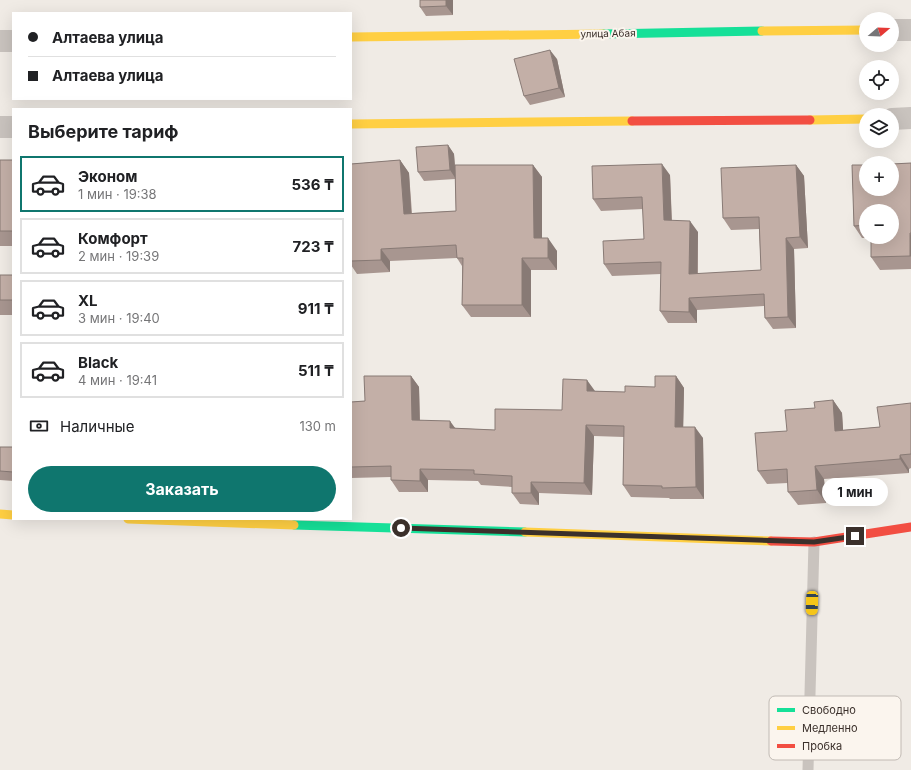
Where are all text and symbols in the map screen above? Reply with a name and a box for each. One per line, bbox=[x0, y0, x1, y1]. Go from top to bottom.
north arrow bbox=[859, 12, 899, 52]
map controls bbox=[859, 12, 899, 244]
street label: улица Абая bbox=[580, 27, 636, 39]
text: Алтаева улица bbox=[52, 28, 164, 47]
button: locate bbox=[859, 60, 899, 100]
text: Алтаева улица bbox=[52, 66, 164, 85]
button: layers bbox=[859, 108, 899, 148]
text: Выберите тариф bbox=[28, 121, 179, 142]
button: + bbox=[859, 156, 899, 196]
icon: car bbox=[30, 166, 66, 202]
text: Эконом bbox=[78, 167, 137, 186]
text: 536 ₸ bbox=[291, 175, 334, 194]
text: 1 мин · 19:38 bbox=[78, 186, 157, 202]
button: − bbox=[859, 204, 899, 244]
icon: car bbox=[30, 228, 66, 264]
text: Комфорт bbox=[78, 229, 148, 248]
text: 723 ₸ bbox=[293, 237, 334, 256]
text: 2 мин · 19:39 bbox=[78, 248, 159, 264]
icon: car bbox=[30, 290, 66, 326]
text: XL bbox=[78, 291, 98, 310]
text: 911 ₸ bbox=[298, 299, 334, 318]
text: 3 мин · 19:40 bbox=[78, 310, 160, 326]
icon: car bbox=[30, 352, 66, 388]
text: Black bbox=[78, 353, 118, 372]
text: 511 ₸ bbox=[298, 361, 334, 380]
text: 4 мин · 19:41 bbox=[78, 372, 157, 388]
icon: cash bbox=[28, 415, 50, 437]
text: Наличные bbox=[60, 417, 134, 436]
text: 130 m bbox=[299, 418, 336, 434]
button: Заказать bbox=[28, 466, 336, 512]
callout: 1 мин bbox=[822, 478, 888, 506]
text: 1 мин bbox=[837, 484, 873, 500]
route start bbox=[392, 519, 410, 537]
route end bbox=[846, 527, 864, 545]
car bbox=[806, 591, 818, 615]
legend bbox=[769, 696, 901, 760]
text: Свободно bbox=[802, 703, 856, 717]
text: Медленно bbox=[802, 721, 858, 735]
text: Пробка bbox=[802, 739, 842, 753]

